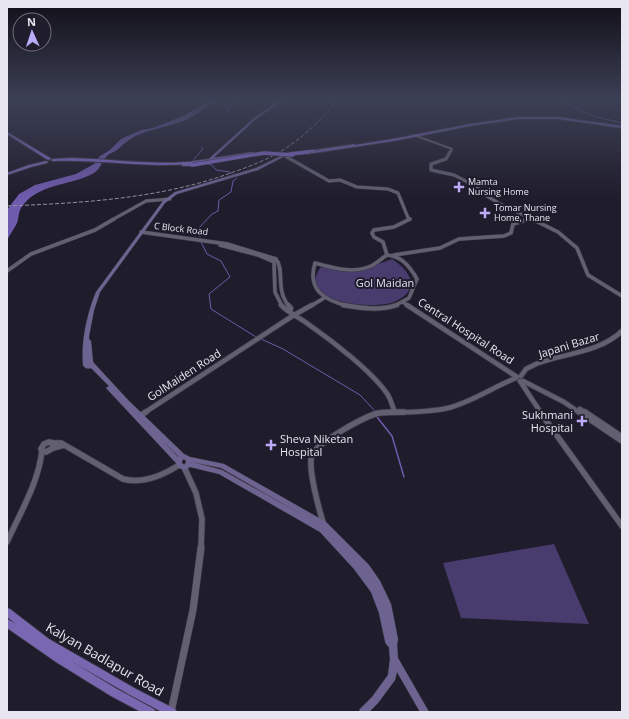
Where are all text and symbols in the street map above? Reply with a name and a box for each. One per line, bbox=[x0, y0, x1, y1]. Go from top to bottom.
north arrow bbox=[12, 12, 52, 52]
text: N bbox=[27, 14, 36, 29]
place label: Mamta Nursing Home bbox=[468, 175, 529, 198]
marker: Mamta Nursing Home bbox=[453, 181, 465, 193]
place label: Tomar Nursing Home, Thane bbox=[494, 201, 557, 224]
marker: Tomar Nursing Home, Thane bbox=[479, 207, 491, 219]
street label: C Block Road bbox=[153, 219, 209, 238]
park label: Gol Maidan bbox=[356, 275, 414, 290]
street label: Central Hospital Road bbox=[415, 294, 517, 367]
street label: Japani Bazar bbox=[535, 328, 602, 361]
street label: GolMaiden Road bbox=[144, 345, 223, 404]
place label: Sukhmani Hospital bbox=[522, 407, 573, 435]
marker: Sukhmani Hospital bbox=[576, 415, 588, 427]
place label: Sheva Niketan Hospital bbox=[280, 431, 353, 459]
marker: Sheva Niketan Hospital bbox=[265, 439, 277, 451]
street label: Kalyan Badlapur Road bbox=[43, 618, 167, 700]

